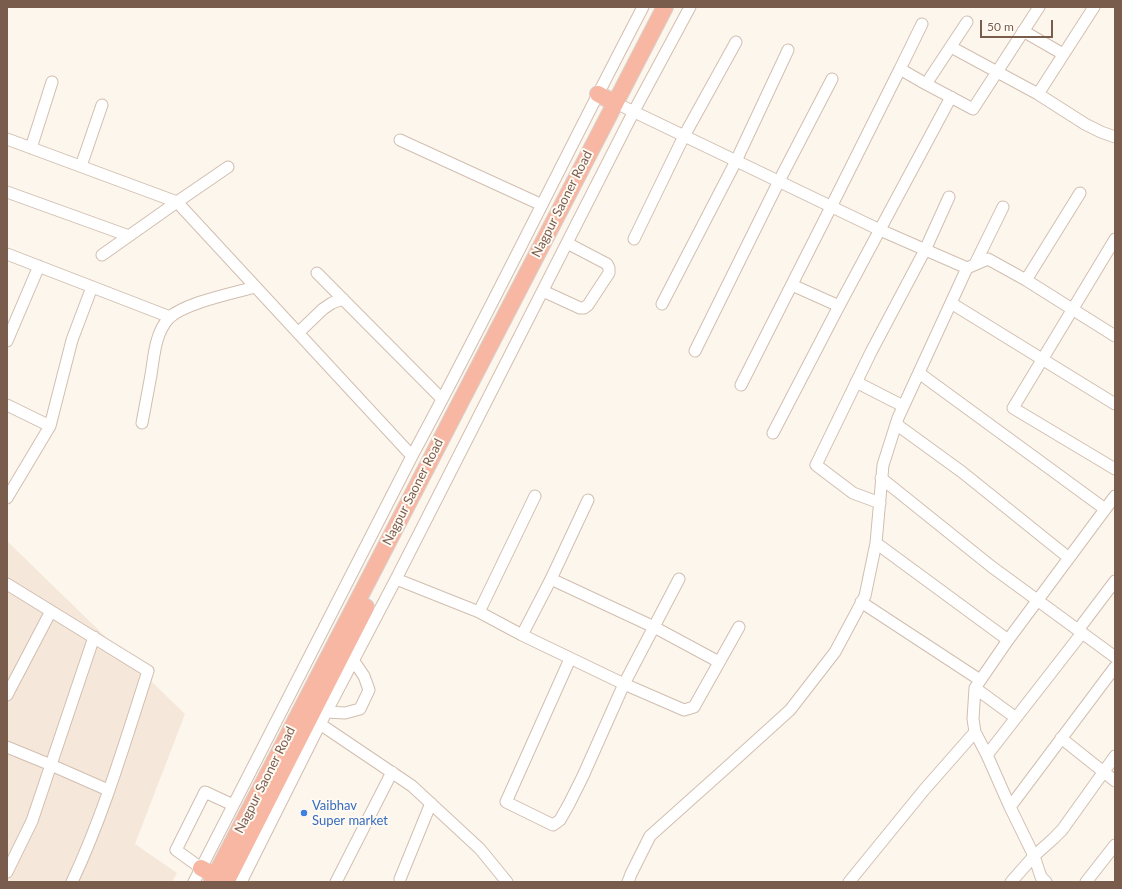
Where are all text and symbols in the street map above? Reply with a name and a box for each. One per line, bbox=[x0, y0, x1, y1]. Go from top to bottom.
scale bar bbox=[982, 12, 1055, 38]
text: 50 m bbox=[987, 19, 1014, 34]
street label: Nagpur Saoner Road bbox=[528, 148, 596, 260]
street label: Nagpur Saoner Road bbox=[379, 436, 447, 548]
street label: Nagpur Saoner Road bbox=[231, 724, 299, 836]
place label: Vaibhav Super market bbox=[312, 798, 388, 829]
marker: Vaibhav Super market bbox=[299, 808, 309, 818]

